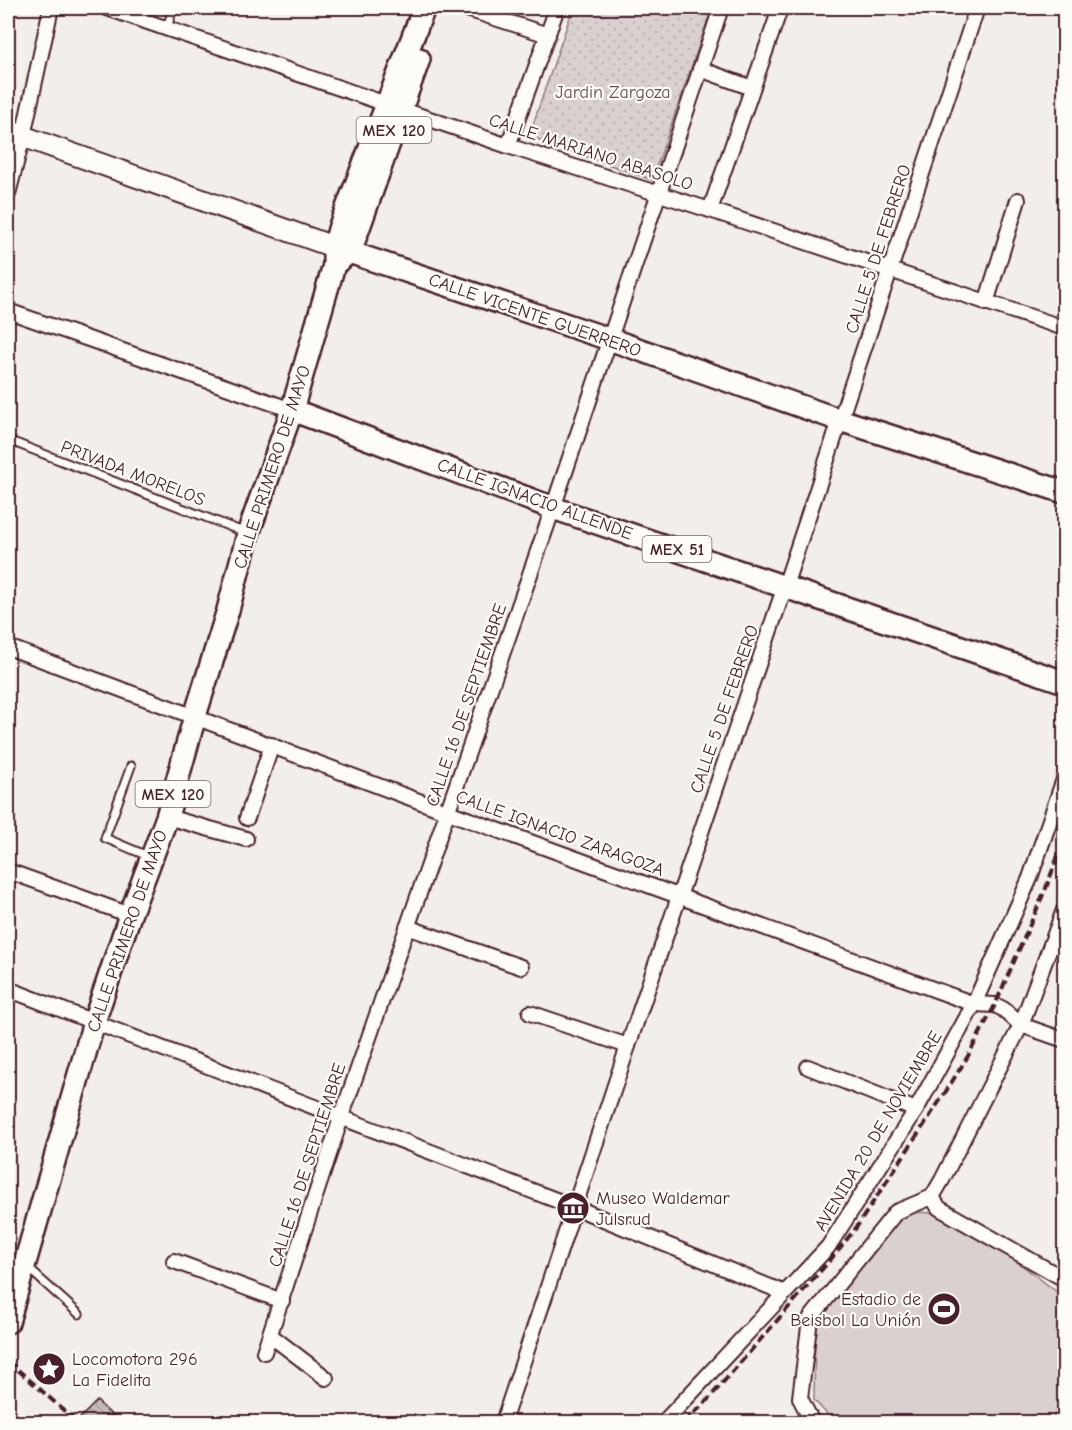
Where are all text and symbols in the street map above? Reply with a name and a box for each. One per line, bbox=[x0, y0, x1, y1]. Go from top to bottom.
park label: Jardin Zargoza bbox=[555, 82, 671, 103]
street label: CALLE MARIANO ABASOLO bbox=[486, 110, 695, 195]
road number: MEX 120 bbox=[356, 117, 432, 143]
street label: CALLE 5 DE FEBRERO bbox=[841, 162, 916, 336]
street label: CALLE VICENTE GUERRERO bbox=[426, 269, 644, 362]
street label: CALLE PRIMERO DE MAYO bbox=[230, 363, 315, 572]
street label: PRIVADA MORELOS bbox=[58, 436, 208, 511]
street label: CALLE IGNACIO ALLENDE bbox=[434, 454, 636, 545]
road number: MEX 51 bbox=[642, 536, 712, 562]
street label: CALLE 16 DE SEPTIEMBRE bbox=[422, 601, 511, 810]
street label: CALLE 5 DE FEBRERO bbox=[686, 622, 763, 796]
road number: MEX 120 bbox=[136, 781, 210, 807]
street label: CALLE IGNACIO ZARAGOZA bbox=[453, 786, 667, 881]
street label: CALLE PRIMERO DE MAYO bbox=[83, 827, 172, 1035]
street label: AVENIDA 20 DE NOVIEMBRE bbox=[810, 1027, 947, 1235]
street label: CALLE 16 DE SEPTIEMBRE bbox=[265, 1060, 350, 1270]
place label: Museo Waldemar Julsrud bbox=[596, 1188, 731, 1230]
museum icon: Museo Waldemar Julsrud bbox=[555, 1190, 591, 1226]
place label: Estadio de Beisbol La Unión bbox=[790, 1289, 921, 1331]
sports icon: Estadio de Beisbol La Unión bbox=[926, 1291, 962, 1327]
place label: Locomotora 296 La Fidelita bbox=[72, 1349, 198, 1391]
place icon: Locomotora 296 La Fidelita bbox=[31, 1351, 67, 1387]

